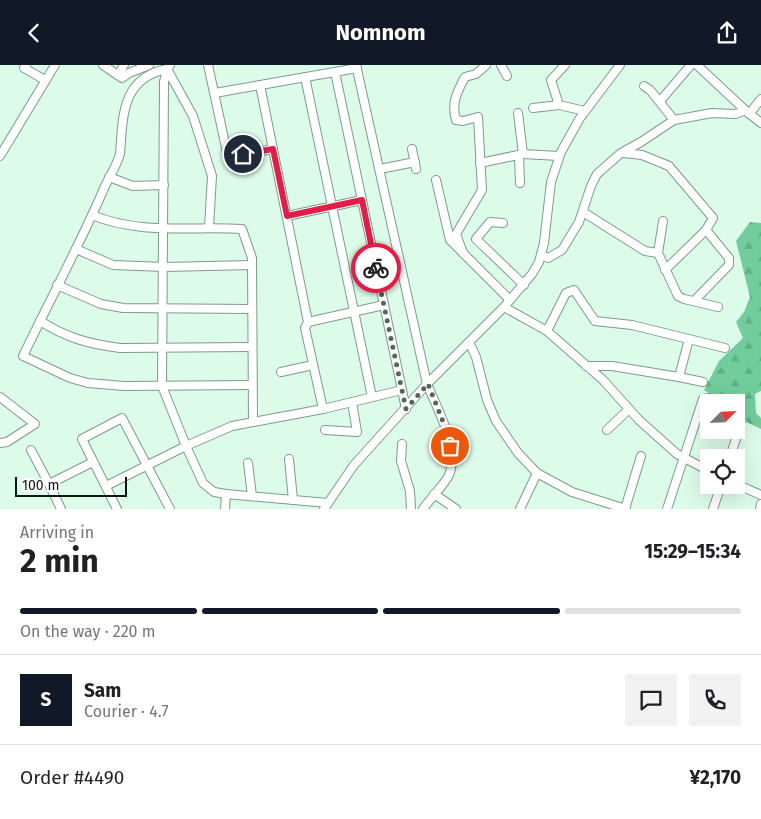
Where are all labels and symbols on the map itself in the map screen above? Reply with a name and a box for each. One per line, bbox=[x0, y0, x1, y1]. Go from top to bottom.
pin bbox=[222, 133, 264, 175]
courier bbox=[351, 243, 401, 293]
north arrow bbox=[700, 394, 745, 439]
pin bbox=[429, 425, 471, 467]
scale bar bbox=[15, 474, 128, 497]

